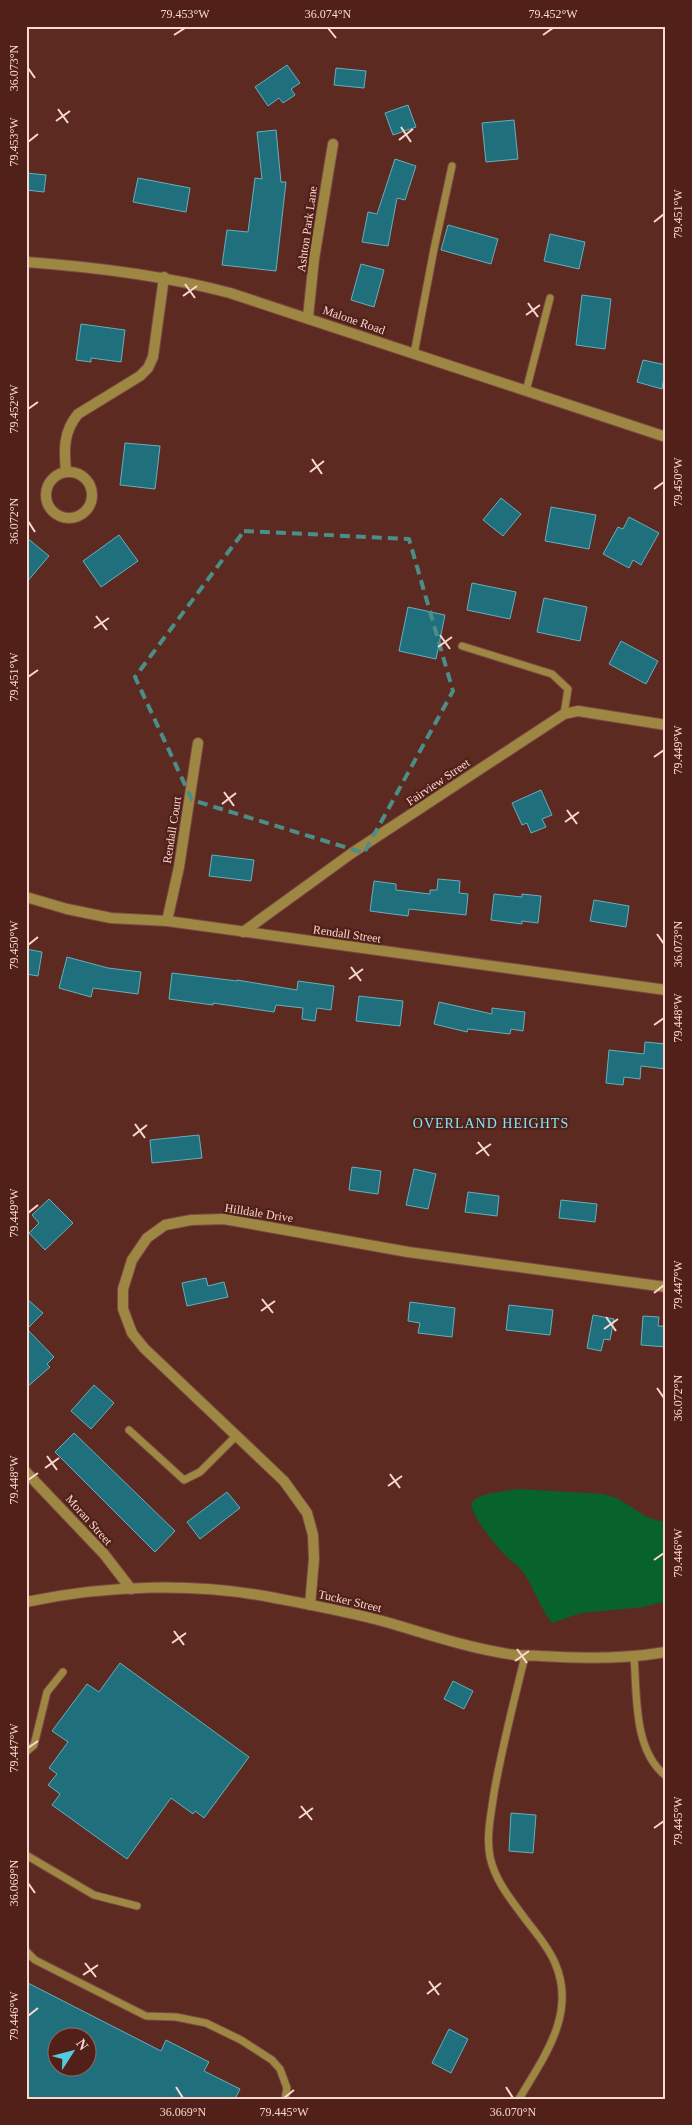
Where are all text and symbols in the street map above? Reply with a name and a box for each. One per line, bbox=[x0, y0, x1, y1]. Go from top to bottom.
text: 79.453°W bbox=[160, 7, 210, 21]
text: 36.074°N bbox=[305, 7, 352, 21]
text: 79.452°W bbox=[528, 7, 578, 21]
text: 36.073°N bbox=[7, 44, 21, 91]
text: 79.453°W bbox=[7, 117, 21, 167]
street label: Ashton Park Lane bbox=[294, 185, 320, 273]
text: 79.451°W bbox=[671, 189, 685, 239]
street label: Malone Road bbox=[321, 303, 387, 337]
text: 79.452°W bbox=[7, 384, 21, 434]
text: 79.450°W bbox=[671, 457, 685, 507]
text: 36.072°N bbox=[7, 497, 21, 544]
text: 79.451°W bbox=[7, 652, 21, 702]
text: 79.449°W bbox=[671, 725, 685, 775]
street label: Fairview Street bbox=[404, 755, 473, 808]
street label: Rendall Court bbox=[160, 795, 184, 865]
text: 79.450°W bbox=[7, 920, 21, 970]
text: 36.073°N bbox=[671, 920, 685, 967]
street label: Rendall Street bbox=[312, 922, 382, 946]
text: 79.448°W bbox=[671, 993, 685, 1043]
district label: OVERLAND HEIGHTS bbox=[413, 1116, 569, 1131]
text: 79.449°W bbox=[7, 1188, 21, 1238]
street label: Hilldale Drive bbox=[224, 1201, 294, 1225]
text: 79.447°W bbox=[671, 1260, 685, 1310]
text: 36.072°N bbox=[671, 1374, 685, 1421]
text: 79.448°W bbox=[7, 1455, 21, 1505]
street label: Moran Street bbox=[63, 1492, 116, 1549]
text: 79.446°W bbox=[671, 1528, 685, 1578]
street label: Tucker Street bbox=[317, 1587, 384, 1615]
text: 79.447°W bbox=[7, 1723, 21, 1773]
text: 79.445°W bbox=[671, 1796, 685, 1846]
text: 36.069°N bbox=[7, 1859, 21, 1906]
text: 79.446°W bbox=[7, 1991, 21, 2041]
north arrow bbox=[48, 2028, 98, 2078]
text: N bbox=[73, 2036, 91, 2053]
text: 36.069°N bbox=[160, 2105, 207, 2119]
text: 79.445°W bbox=[259, 2105, 309, 2119]
text: 36.070°N bbox=[490, 2105, 537, 2119]

